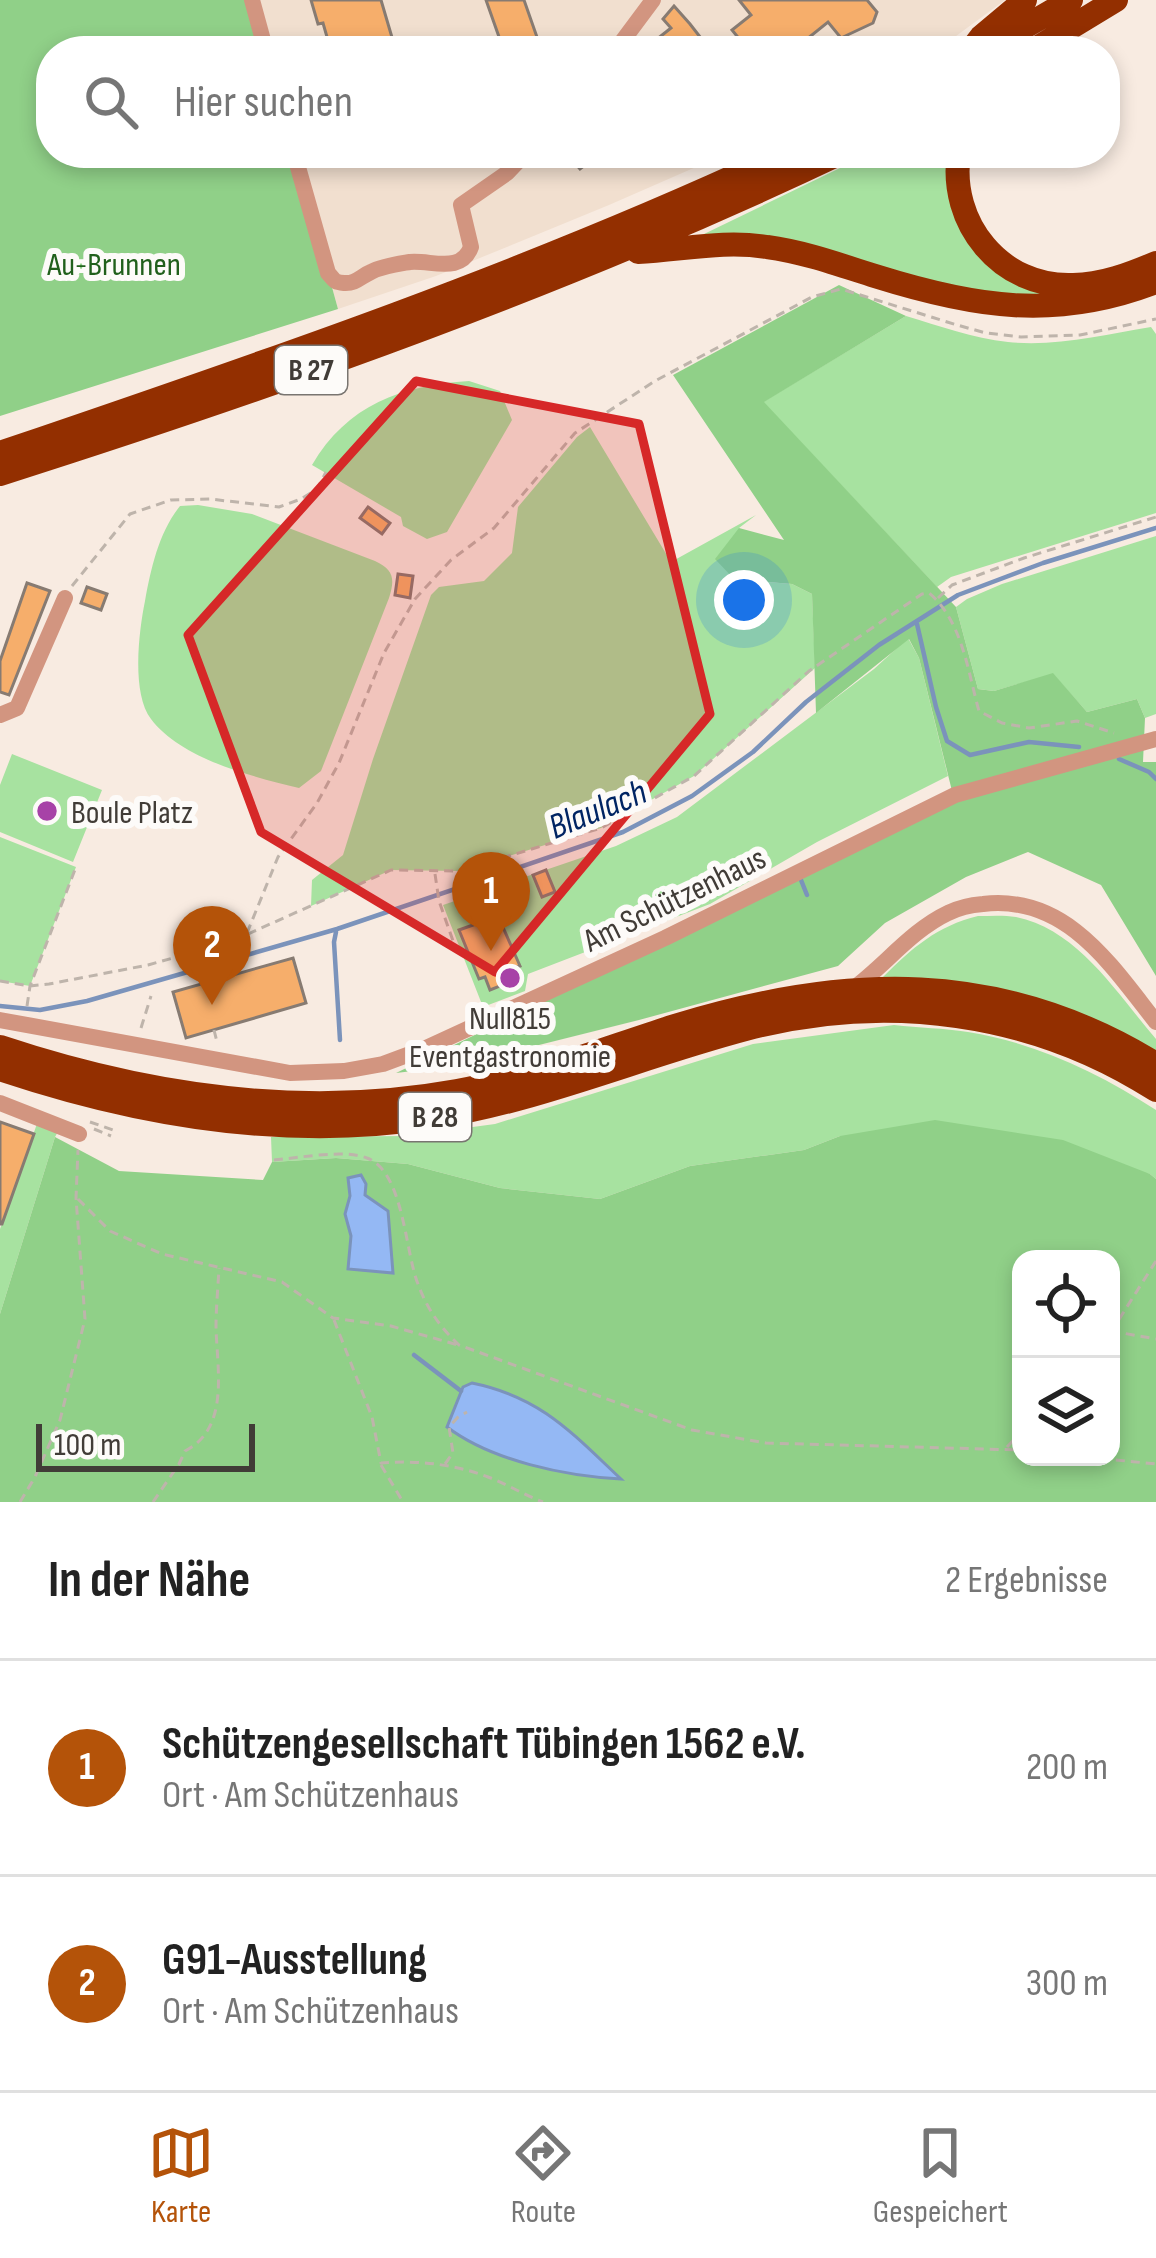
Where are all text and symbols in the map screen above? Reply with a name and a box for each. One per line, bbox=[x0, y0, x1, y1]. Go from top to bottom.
search box bbox=[36, 36, 1120, 168]
icon: search bbox=[78, 69, 144, 135]
text: Hier suchen bbox=[174, 75, 353, 130]
park label: Au-Brunnen bbox=[46, 245, 181, 285]
road number: B 27 bbox=[275, 346, 347, 394]
your location bbox=[714, 570, 774, 630]
water label: Blaulach bbox=[543, 771, 653, 849]
place label: Boule Platz bbox=[71, 793, 193, 833]
marker: Boule Platz bbox=[34, 798, 60, 824]
street label: Am Schützenhaus bbox=[576, 838, 773, 962]
pin: 1 bbox=[452, 852, 530, 951]
pin: 2 bbox=[173, 906, 251, 1005]
marker: Null815 Eventgastronomie bbox=[497, 965, 523, 991]
place label: Null815 Eventgastronomie bbox=[409, 999, 611, 1077]
road number: B 28 bbox=[399, 1093, 471, 1141]
map controls bbox=[1012, 1250, 1120, 1466]
button: locate bbox=[1012, 1250, 1120, 1358]
button: layers bbox=[1012, 1358, 1120, 1466]
scale bar bbox=[36, 1418, 255, 1471]
text: 100 m bbox=[54, 1425, 121, 1465]
text: In der Nähe bbox=[48, 1550, 250, 1611]
text: 2 Ergebnisse bbox=[945, 1557, 1108, 1604]
text: Schützengesellschaft Tübingen 1562 e.V. bbox=[162, 1717, 805, 1772]
text: 1 bbox=[79, 1744, 95, 1791]
text: 200 m bbox=[1026, 1744, 1108, 1791]
text: Ort · Am Schützenhaus bbox=[162, 1772, 459, 1819]
text: G91-Ausstellung bbox=[162, 1933, 427, 1988]
text: 2 bbox=[78, 1960, 96, 2007]
text: 300 m bbox=[1026, 1960, 1108, 2007]
text: Ort · Am Schützenhaus bbox=[162, 1988, 459, 2035]
tab: Karte bbox=[148, 2120, 214, 2232]
tab: Route bbox=[510, 2120, 576, 2232]
tab: Gespeichert bbox=[873, 2120, 1008, 2232]

